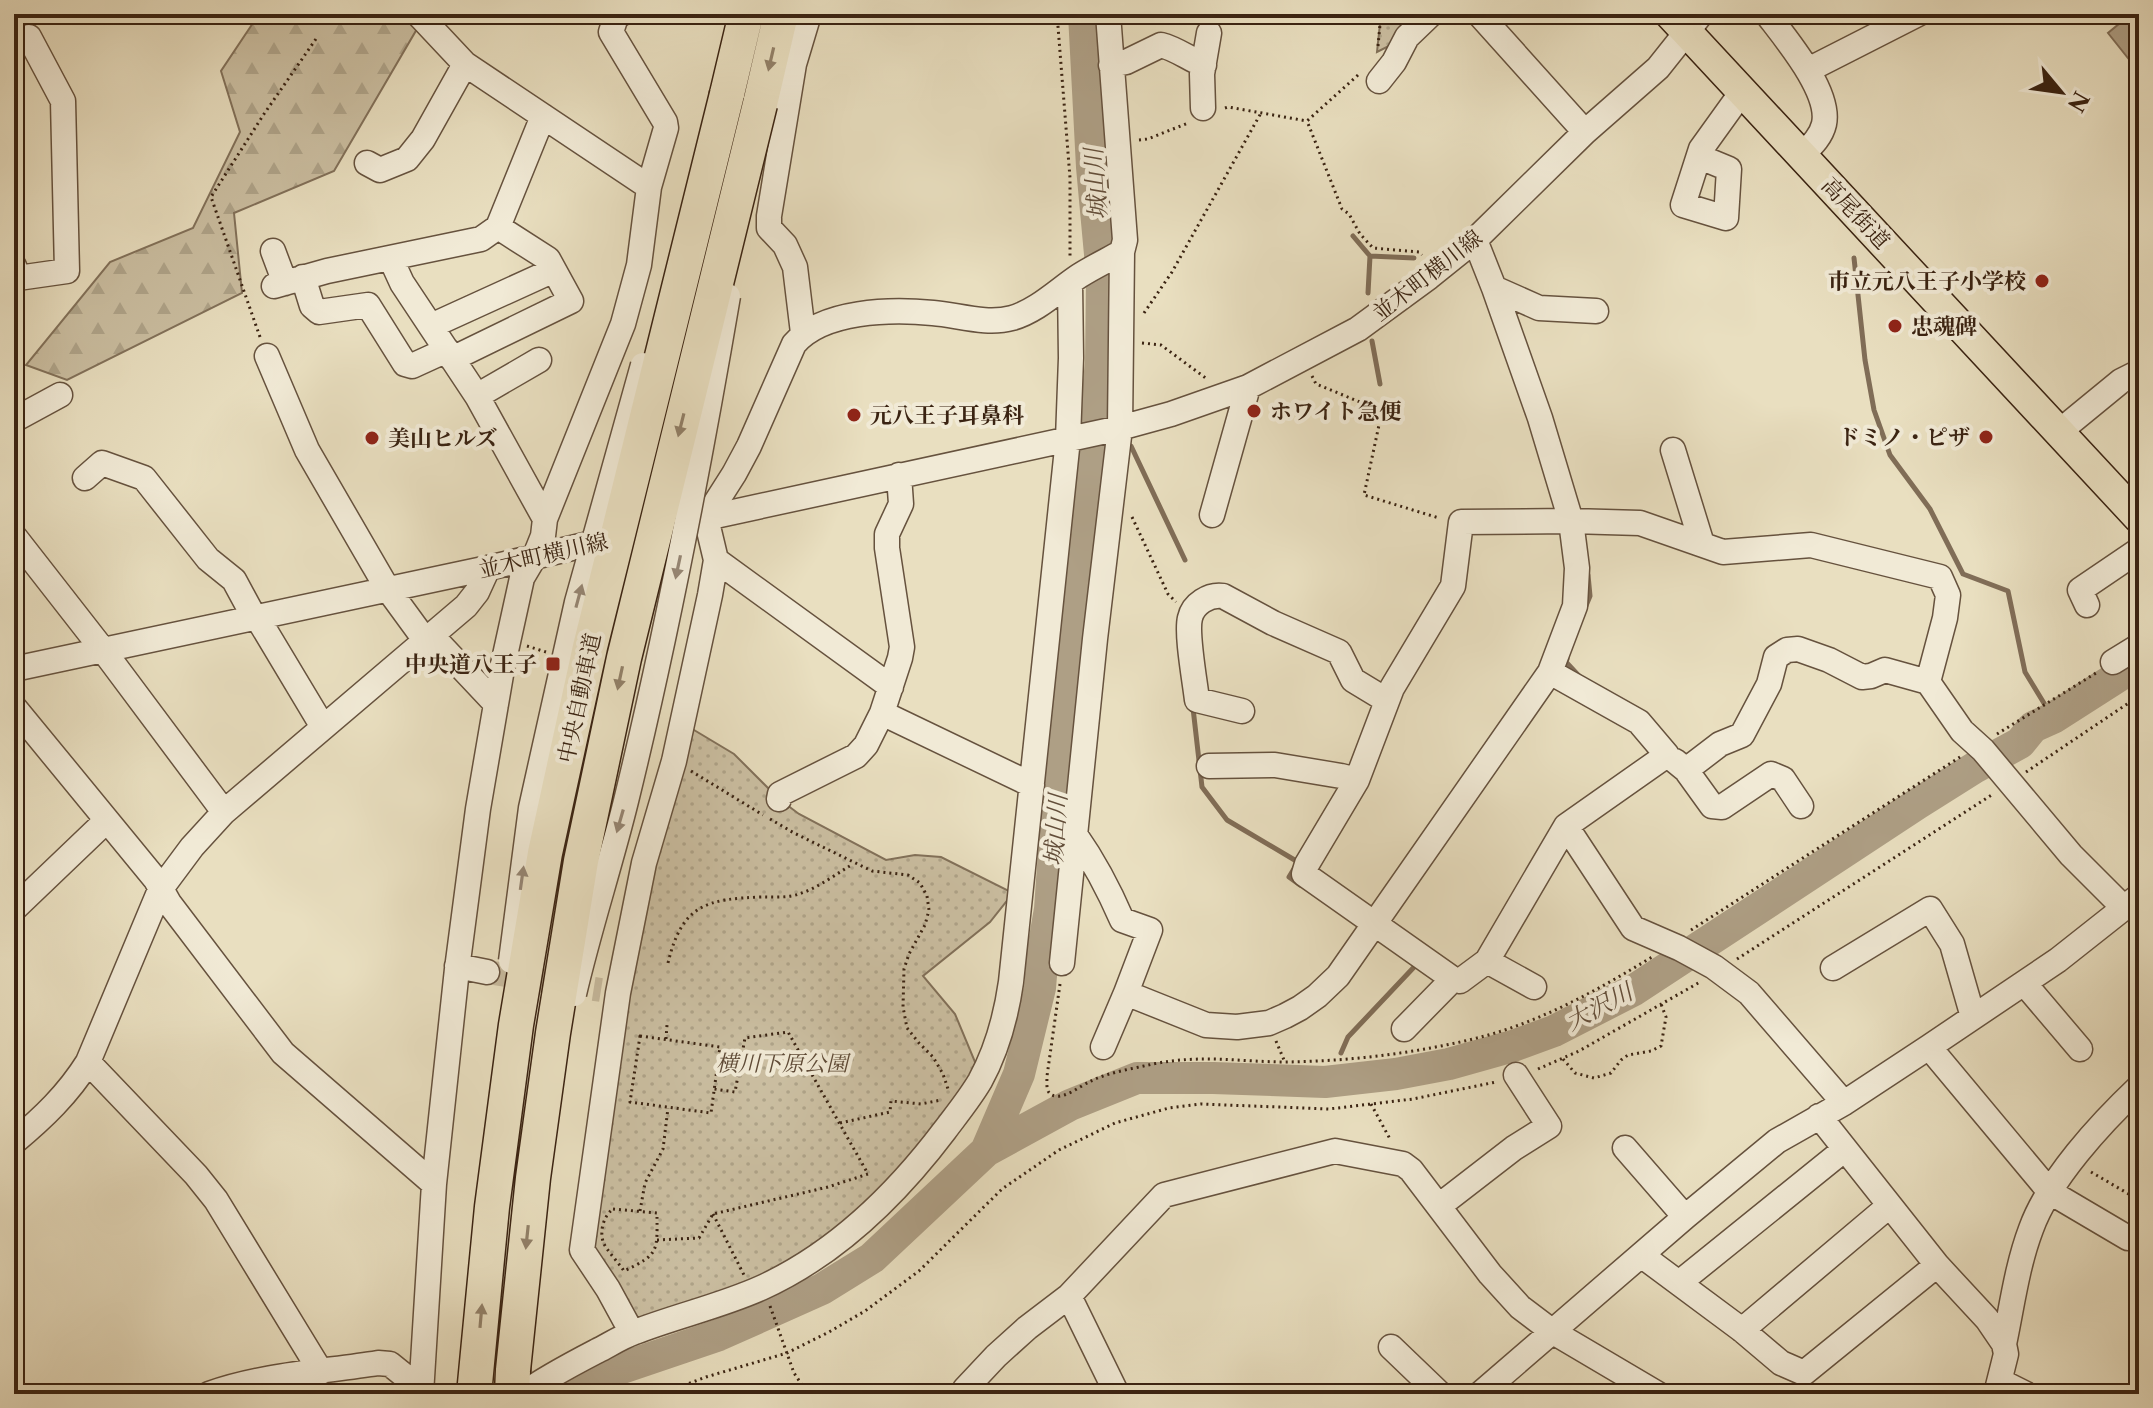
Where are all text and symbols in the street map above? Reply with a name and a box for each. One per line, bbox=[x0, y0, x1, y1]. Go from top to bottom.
one-way arrow bbox=[764, 47, 777, 72]
north arrow bbox=[2021, 52, 2101, 132]
text: N bbox=[2062, 87, 2094, 116]
water label: 城山川 bbox=[1078, 144, 1112, 221]
street label: 高尾街道 bbox=[1816, 172, 1896, 255]
street label: 並木町横川線 bbox=[1367, 224, 1488, 327]
place label: 市立元八王子小学校 bbox=[1828, 268, 2026, 295]
marker: 市立元八王子小学校 bbox=[2033, 272, 2051, 290]
place label: 忠魂碑 bbox=[1911, 313, 1977, 340]
marker: 忠魂碑 bbox=[1886, 317, 1904, 335]
place label: ホワイト急便 bbox=[1270, 398, 1401, 425]
place label: 元八王子耳鼻科 bbox=[870, 402, 1024, 429]
marker: ホワイト急便 bbox=[1245, 402, 1263, 420]
marker: 元八王子耳鼻科 bbox=[845, 406, 863, 424]
one-way arrow bbox=[675, 413, 687, 438]
place label: ドミノ・ピザ bbox=[1838, 424, 1970, 451]
place label: 美山ヒルズ bbox=[388, 425, 497, 452]
marker: ドミノ・ピザ bbox=[1977, 428, 1995, 446]
marker: 美山ヒルズ bbox=[363, 429, 381, 447]
street label: 並木町横川線 bbox=[476, 527, 610, 583]
one-way arrow bbox=[672, 555, 684, 580]
one-way arrow bbox=[573, 584, 586, 608]
street label: 中央自動車道 bbox=[553, 631, 606, 765]
place label: 中央道八王子 bbox=[405, 651, 537, 678]
marker: 中央道八王子 bbox=[544, 655, 562, 673]
one-way arrow bbox=[613, 665, 626, 690]
water label: 城山川 bbox=[1039, 790, 1073, 867]
one-way arrow bbox=[614, 808, 626, 833]
one-way arrow bbox=[516, 865, 529, 890]
water label: 大沢川 bbox=[1560, 975, 1640, 1036]
park label: 横川下原公園 bbox=[716, 1050, 851, 1077]
one-way arrow bbox=[520, 1225, 533, 1250]
one-way arrow bbox=[475, 1303, 488, 1328]

